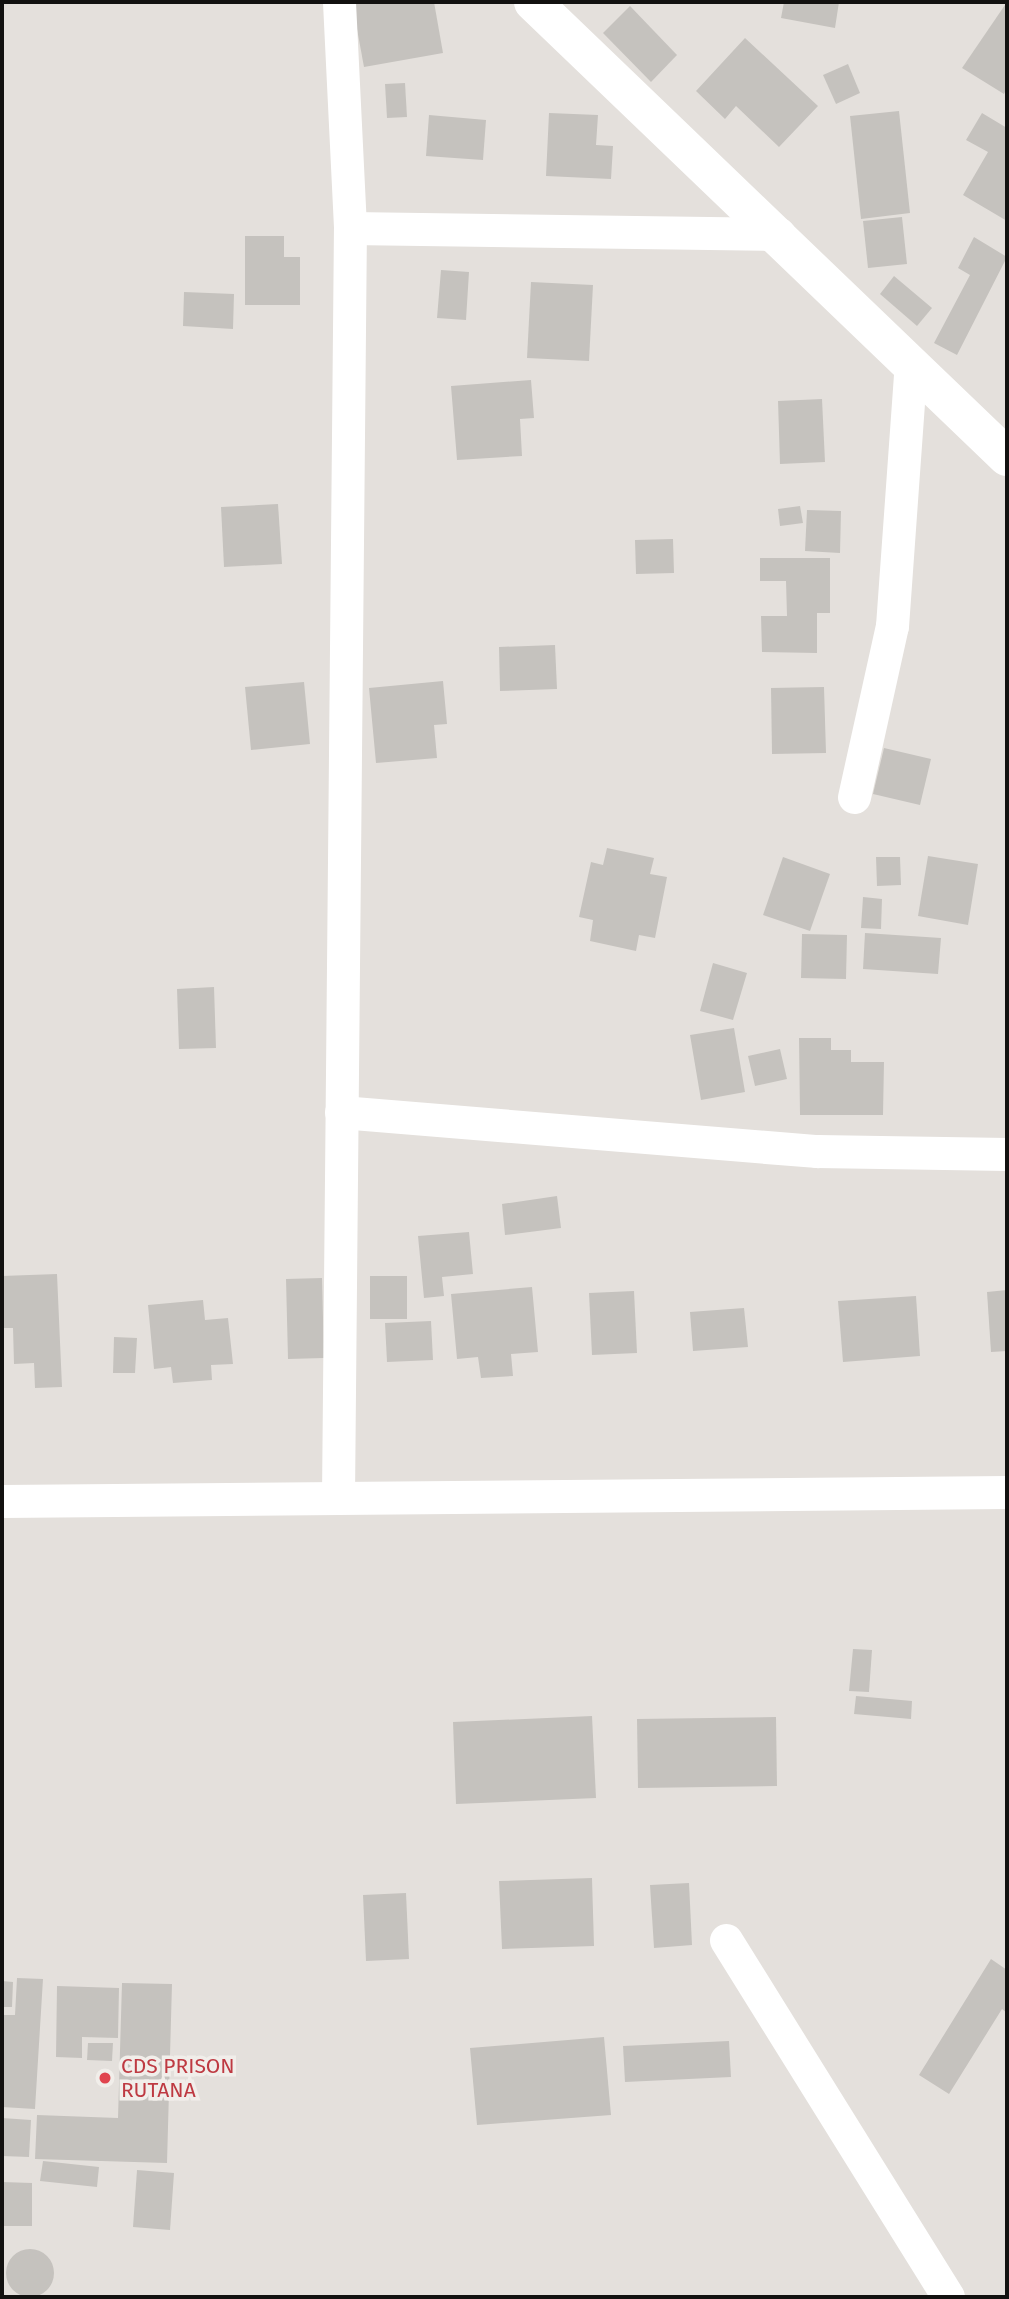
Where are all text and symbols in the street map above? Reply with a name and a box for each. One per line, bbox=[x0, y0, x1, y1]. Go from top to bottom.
place label: CDS PRISON RUTANA bbox=[121, 2053, 235, 2103]
marker: CDS PRISON RUTANA bbox=[95, 2068, 115, 2088]

